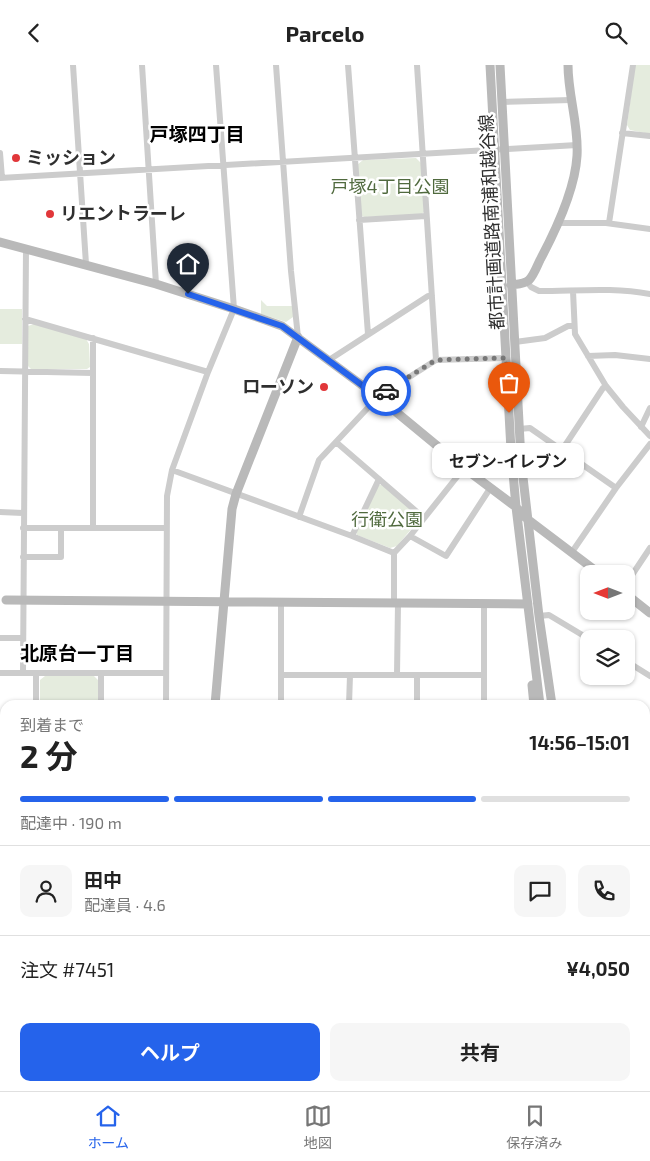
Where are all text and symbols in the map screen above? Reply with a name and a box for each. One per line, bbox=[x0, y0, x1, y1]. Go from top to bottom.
icon: back bbox=[20, 19, 48, 47]
icon: search bbox=[602, 19, 630, 47]
text: Parcelo bbox=[286, 20, 364, 46]
street label: 都市計画道路南浦和越谷線 bbox=[474, 114, 508, 330]
district label: 戸塚四丁目 bbox=[149, 122, 245, 145]
place label: ミッション bbox=[26, 146, 116, 168]
marker: ミッション bbox=[10, 152, 22, 164]
park label: 戸塚4丁目公園 bbox=[330, 175, 450, 197]
place label: リエントラーレ bbox=[60, 202, 186, 224]
marker: リエントラーレ bbox=[44, 208, 56, 220]
pin bbox=[167, 243, 209, 294]
icon: home bbox=[174, 250, 202, 278]
pin bbox=[488, 362, 530, 413]
courier bbox=[361, 366, 411, 416]
icon: bag bbox=[495, 369, 523, 397]
place label: ローソン bbox=[242, 375, 314, 397]
icon: car bbox=[372, 377, 400, 405]
marker: ローソン bbox=[318, 381, 330, 393]
callout: セブン-イレブン bbox=[433, 443, 585, 478]
text: セブン-イレブン bbox=[449, 451, 567, 470]
park label: 行衛公園 bbox=[351, 508, 423, 530]
north arrow bbox=[580, 565, 635, 620]
map controls bbox=[580, 565, 635, 685]
button: layers bbox=[580, 630, 635, 685]
district label: 北原台一丁目 bbox=[20, 641, 134, 664]
text: 到着まで bbox=[20, 715, 84, 734]
text: 14:56–15:01 bbox=[529, 731, 630, 754]
text: 2 分 bbox=[20, 736, 78, 774]
text: 配達中 · 190 m bbox=[20, 813, 122, 832]
button: person bbox=[20, 865, 72, 917]
button: chat bbox=[514, 865, 566, 917]
button: phone bbox=[578, 865, 630, 917]
text: 田中 bbox=[84, 868, 122, 891]
text: 配達員 · 4.6 bbox=[84, 895, 166, 914]
text: ¥4,050 bbox=[566, 957, 630, 980]
text: 注文 #7451 bbox=[20, 958, 114, 981]
button: ヘルプ bbox=[20, 1023, 320, 1081]
button: 共有 bbox=[330, 1023, 630, 1081]
tab: ホーム bbox=[87, 1102, 129, 1152]
tab: 地図 bbox=[304, 1102, 332, 1152]
tab: 保存済み bbox=[507, 1102, 563, 1152]

